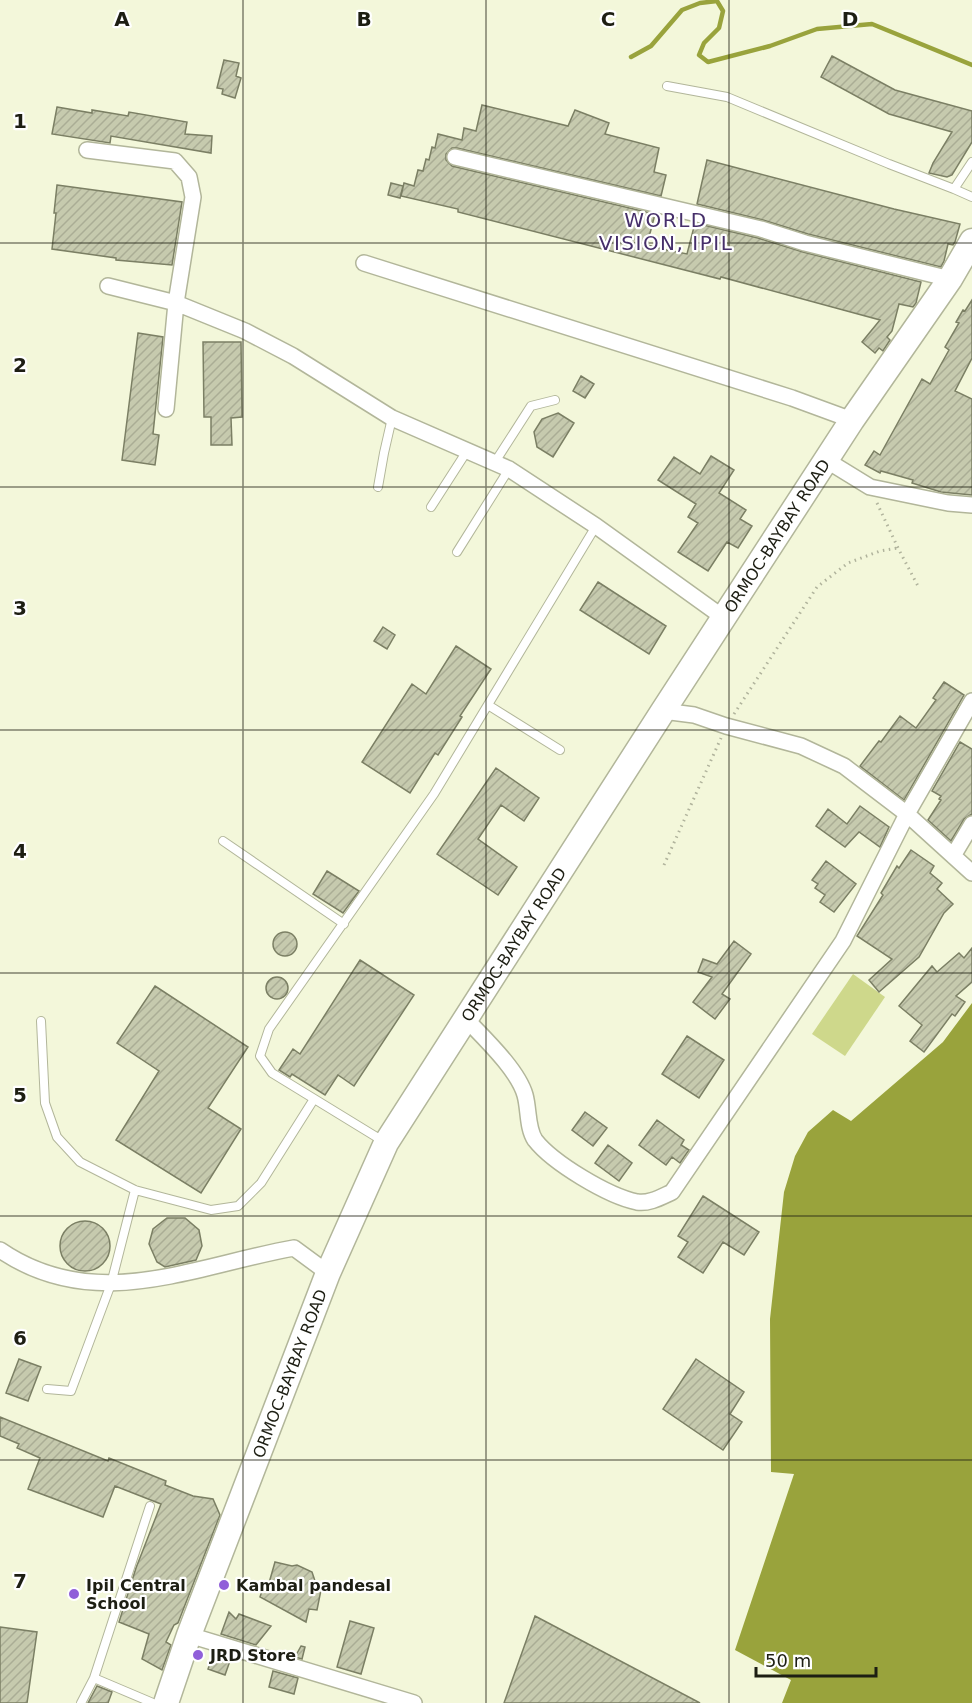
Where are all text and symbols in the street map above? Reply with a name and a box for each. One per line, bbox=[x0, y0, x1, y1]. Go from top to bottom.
text: A bbox=[114, 7, 130, 31]
text: B bbox=[356, 7, 372, 31]
text: C bbox=[601, 7, 615, 31]
text: D bbox=[842, 7, 858, 31]
text: 1 bbox=[13, 109, 27, 133]
district label: WORLD VISION, IPIL bbox=[599, 208, 733, 255]
text: 2 bbox=[13, 353, 27, 377]
street label: ORMOC-BAYBAY ROAD bbox=[720, 456, 834, 616]
text: 3 bbox=[13, 596, 27, 620]
text: 4 bbox=[13, 839, 27, 863]
street label: ORMOC-BAYBAY ROAD bbox=[457, 864, 570, 1025]
text: 5 bbox=[13, 1083, 27, 1107]
street label: ORMOC-BAYBAY ROAD bbox=[249, 1287, 331, 1461]
text: 6 bbox=[13, 1326, 27, 1350]
text: 7 bbox=[13, 1569, 27, 1593]
place label: Ipil Central School bbox=[86, 1576, 186, 1613]
place label: Kambal pandesal bbox=[236, 1576, 391, 1595]
marker: Kambal pandesal bbox=[217, 1578, 231, 1592]
marker: Ipil Central School bbox=[67, 1587, 81, 1601]
scale bar bbox=[756, 1640, 876, 1678]
place label: JRD Store bbox=[209, 1646, 296, 1665]
marker: JRD Store bbox=[191, 1648, 205, 1662]
text: 50 m bbox=[765, 1650, 811, 1671]

